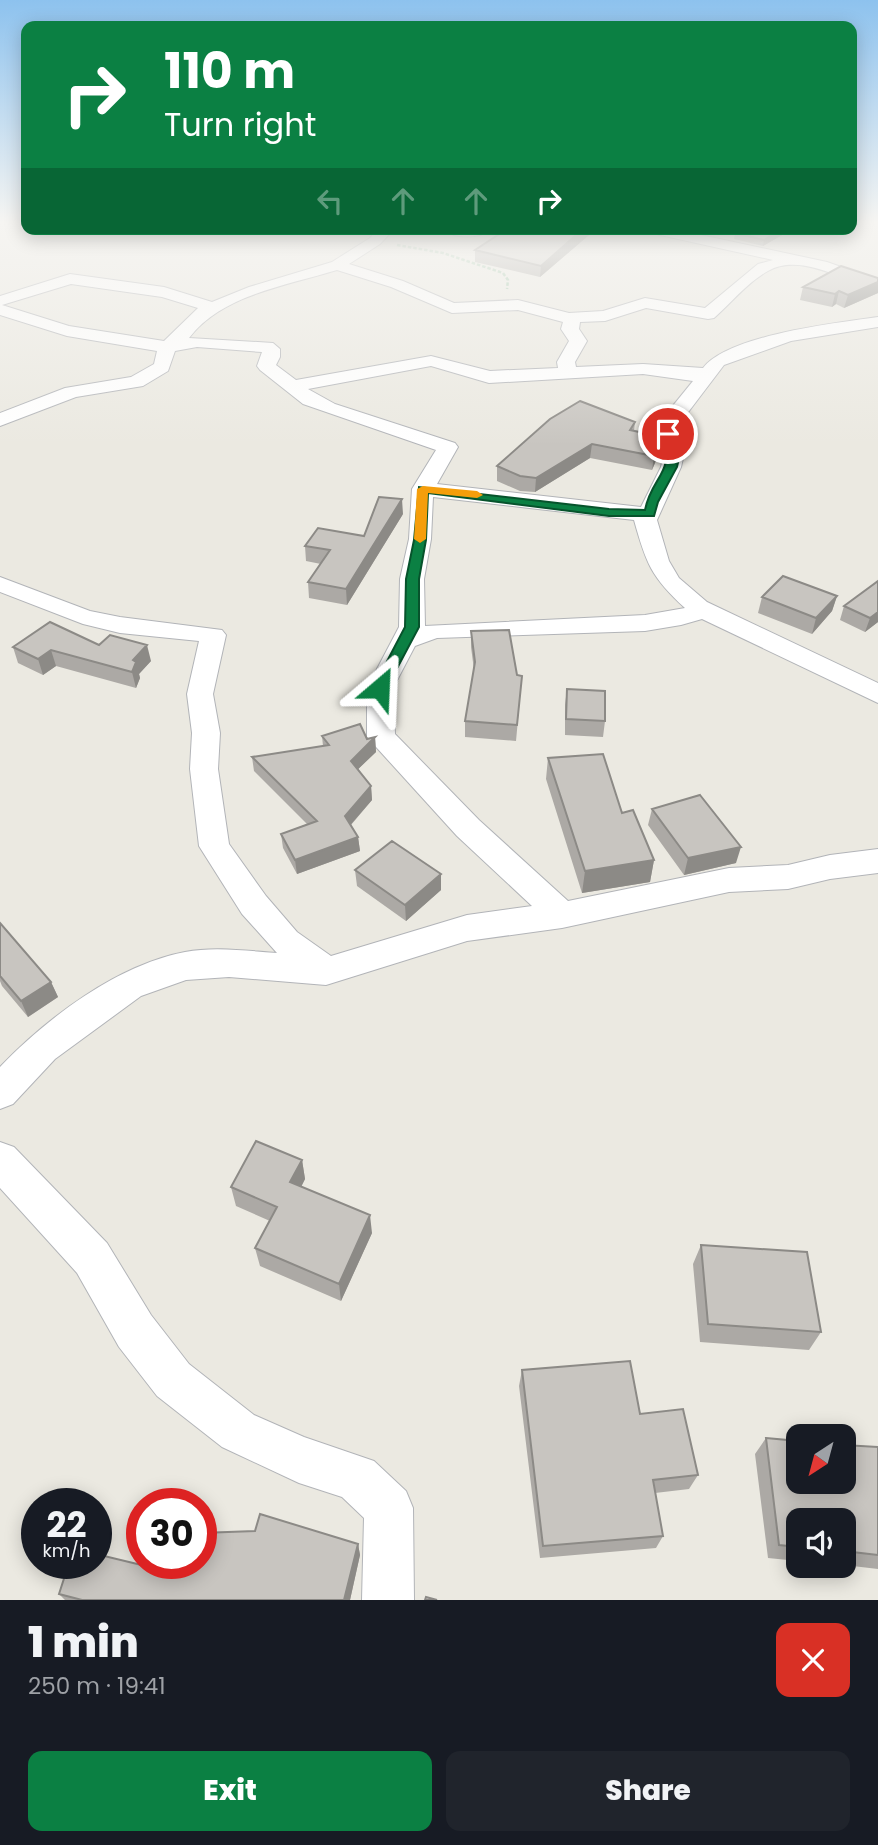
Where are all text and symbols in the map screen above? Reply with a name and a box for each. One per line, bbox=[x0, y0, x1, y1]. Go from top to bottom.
text: 110 m bbox=[164, 37, 295, 105]
icon: right bbox=[49, 49, 140, 140]
text: Turn right bbox=[164, 102, 316, 147]
icon: left bbox=[311, 182, 349, 220]
icon: ahead bbox=[384, 182, 422, 220]
icon: ahead bbox=[457, 182, 495, 220]
icon: right bbox=[530, 182, 568, 220]
pin bbox=[638, 404, 698, 464]
icon: arrive bbox=[649, 415, 687, 453]
position arrow bbox=[343, 651, 417, 725]
north arrow bbox=[786, 1424, 856, 1494]
map controls bbox=[786, 1424, 856, 1578]
speed limit sign: 30 bbox=[126, 1488, 217, 1579]
text: 22 bbox=[47, 1500, 86, 1549]
button: sound bbox=[786, 1508, 856, 1578]
text: km/h bbox=[43, 1538, 90, 1563]
text: 1 min bbox=[28, 1613, 139, 1672]
button: close bbox=[776, 1623, 850, 1697]
text: 250 m · 19:41 bbox=[28, 1670, 166, 1702]
button: Exit bbox=[28, 1751, 432, 1831]
button: Share bbox=[446, 1751, 850, 1831]

